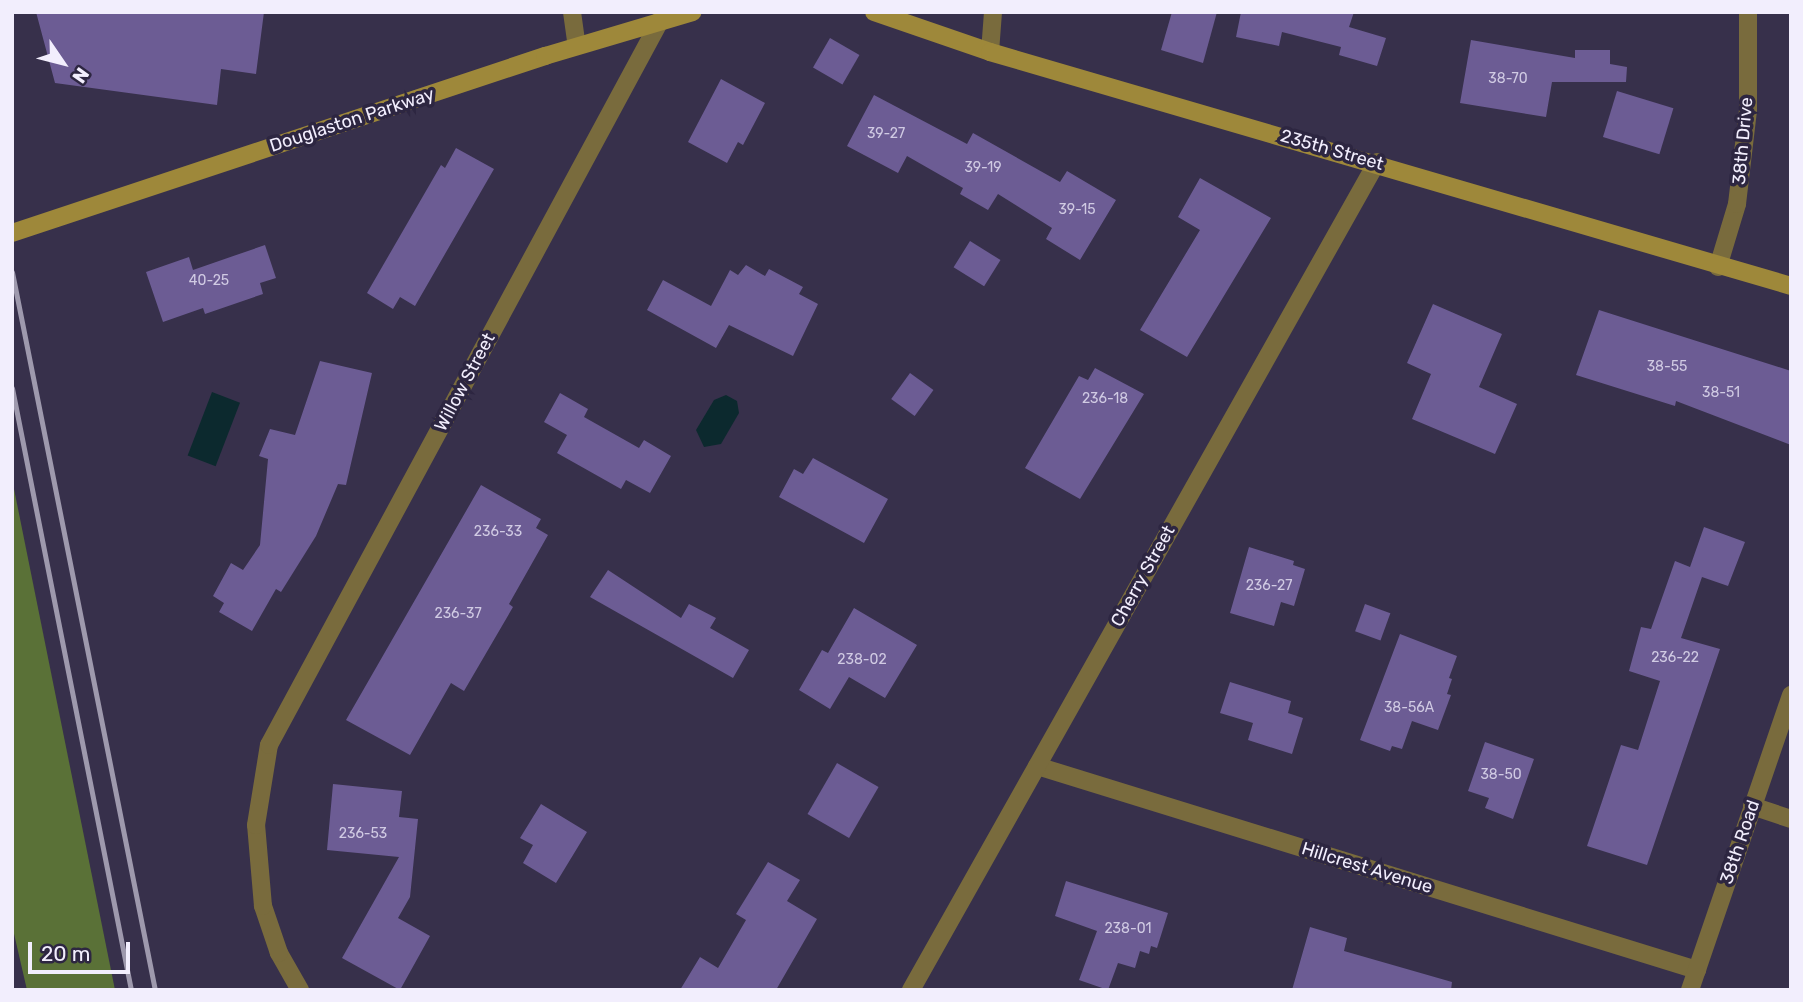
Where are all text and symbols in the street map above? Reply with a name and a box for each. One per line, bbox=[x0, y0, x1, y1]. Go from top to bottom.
north arrow bbox=[28, 28, 98, 98]
text: N bbox=[67, 63, 94, 88]
house number: 38-70 bbox=[1488, 71, 1528, 87]
street label: Douglaston Parkway bbox=[267, 83, 437, 157]
street label: 38th Drive bbox=[1728, 96, 1758, 186]
street label: 235th Street bbox=[1278, 125, 1386, 175]
house number: 39-27 bbox=[867, 126, 905, 142]
house number: 39-19 bbox=[964, 160, 1002, 176]
house number: 39-15 bbox=[1058, 202, 1096, 218]
house number: 40-25 bbox=[189, 273, 229, 289]
street label: Willow Street bbox=[430, 329, 500, 435]
house number: 38-55 bbox=[1647, 359, 1687, 375]
house number: 38-51 bbox=[1702, 385, 1740, 401]
house number: 236-18 bbox=[1082, 391, 1128, 407]
street label: Cherry Street bbox=[1106, 521, 1180, 631]
house number: 236-33 bbox=[474, 524, 522, 540]
house number: 236-27 bbox=[1246, 578, 1292, 594]
house number: 236-37 bbox=[434, 606, 482, 622]
house number: 236-22 bbox=[1651, 650, 1699, 666]
house number: 238-02 bbox=[837, 652, 887, 668]
house number: 38-56A bbox=[1384, 700, 1434, 716]
house number: 38-50 bbox=[1480, 767, 1522, 783]
street label: 38th Road bbox=[1716, 797, 1764, 887]
house number: 236-53 bbox=[339, 826, 387, 842]
street label: Hillcrest Avenue bbox=[1299, 838, 1435, 898]
house number: 238-01 bbox=[1104, 921, 1152, 937]
scale bar bbox=[32, 928, 133, 972]
text: 20 m bbox=[41, 941, 90, 966]

